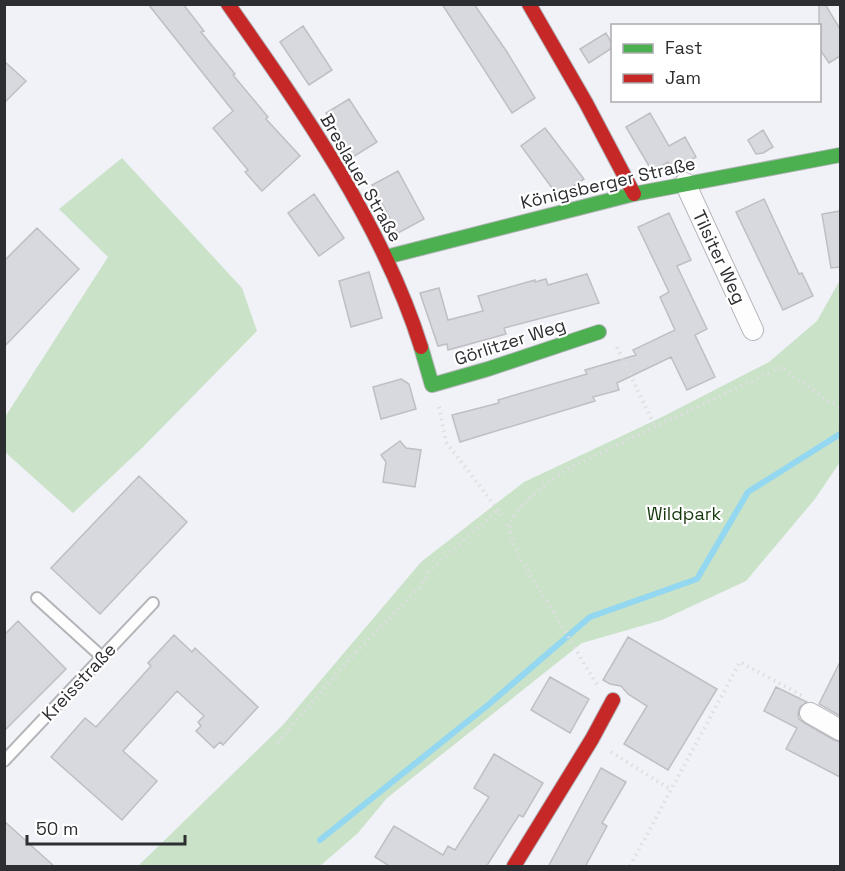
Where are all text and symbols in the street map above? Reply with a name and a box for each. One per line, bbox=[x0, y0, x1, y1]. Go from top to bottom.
legend bbox=[611, 24, 821, 102]
text: Fast bbox=[665, 36, 702, 59]
text: Jam bbox=[665, 66, 701, 89]
street label: Breslauer Straße bbox=[315, 110, 407, 246]
street label: Königsberger Straße bbox=[518, 151, 698, 214]
street label: Tilsiter Weg bbox=[688, 206, 751, 307]
street label: Görlitzer Weg bbox=[451, 313, 568, 370]
park label: Wildpark bbox=[647, 502, 722, 525]
street label: Kreisstraße bbox=[37, 638, 121, 725]
scale bar bbox=[27, 808, 184, 846]
text: 50 m bbox=[36, 817, 78, 840]

